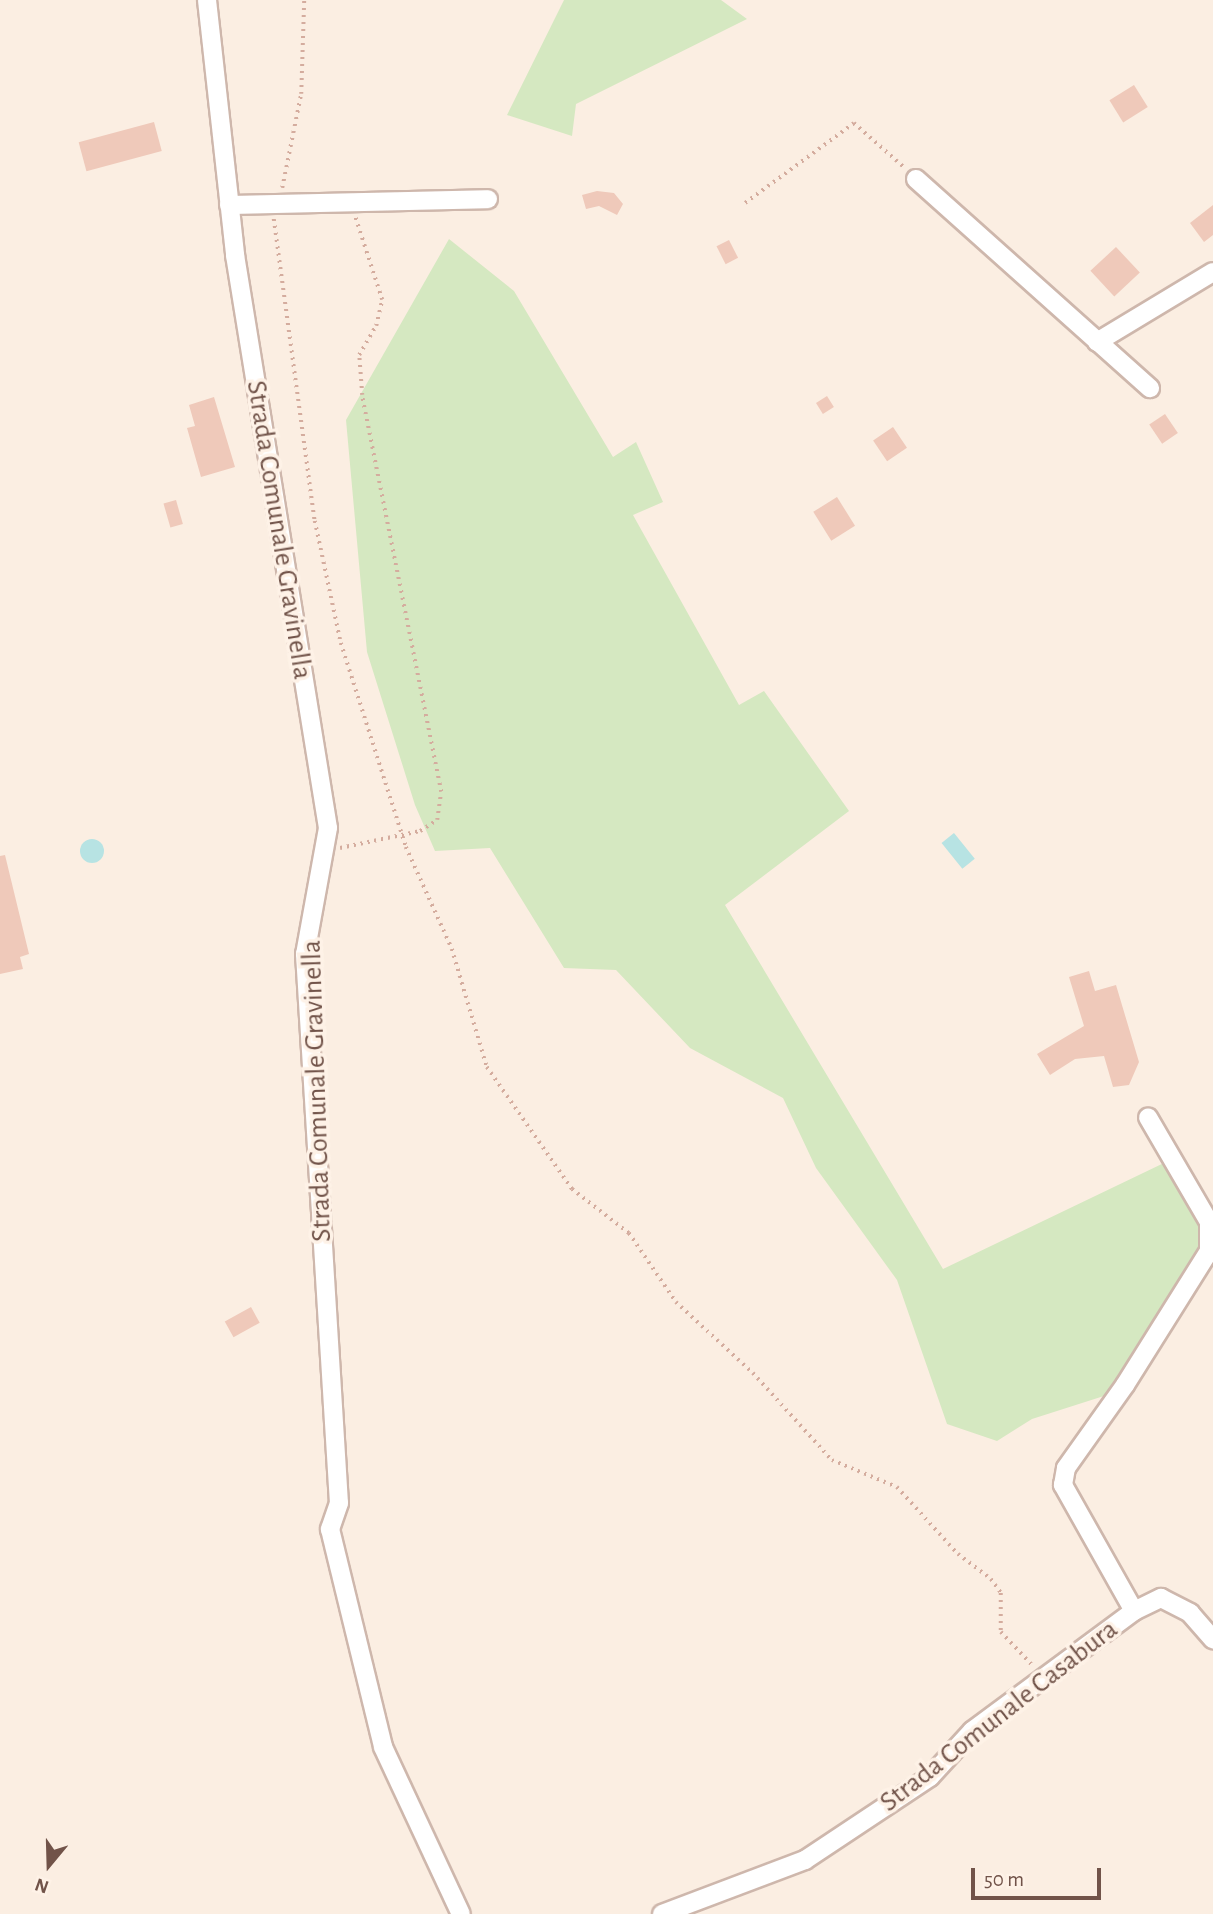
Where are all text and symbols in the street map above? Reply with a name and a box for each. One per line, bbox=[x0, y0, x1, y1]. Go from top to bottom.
street label: Strada Comunale Gravinella bbox=[239, 378, 319, 682]
street label: Strada Comunale Gravinella bbox=[295, 940, 339, 1242]
street label: Strada Comunale Casabura bbox=[873, 1613, 1125, 1819]
north arrow bbox=[14, 1830, 84, 1900]
scale bar bbox=[975, 1854, 1104, 1898]
text: 50 m bbox=[984, 1869, 1024, 1890]
text: N bbox=[33, 1874, 51, 1896]

